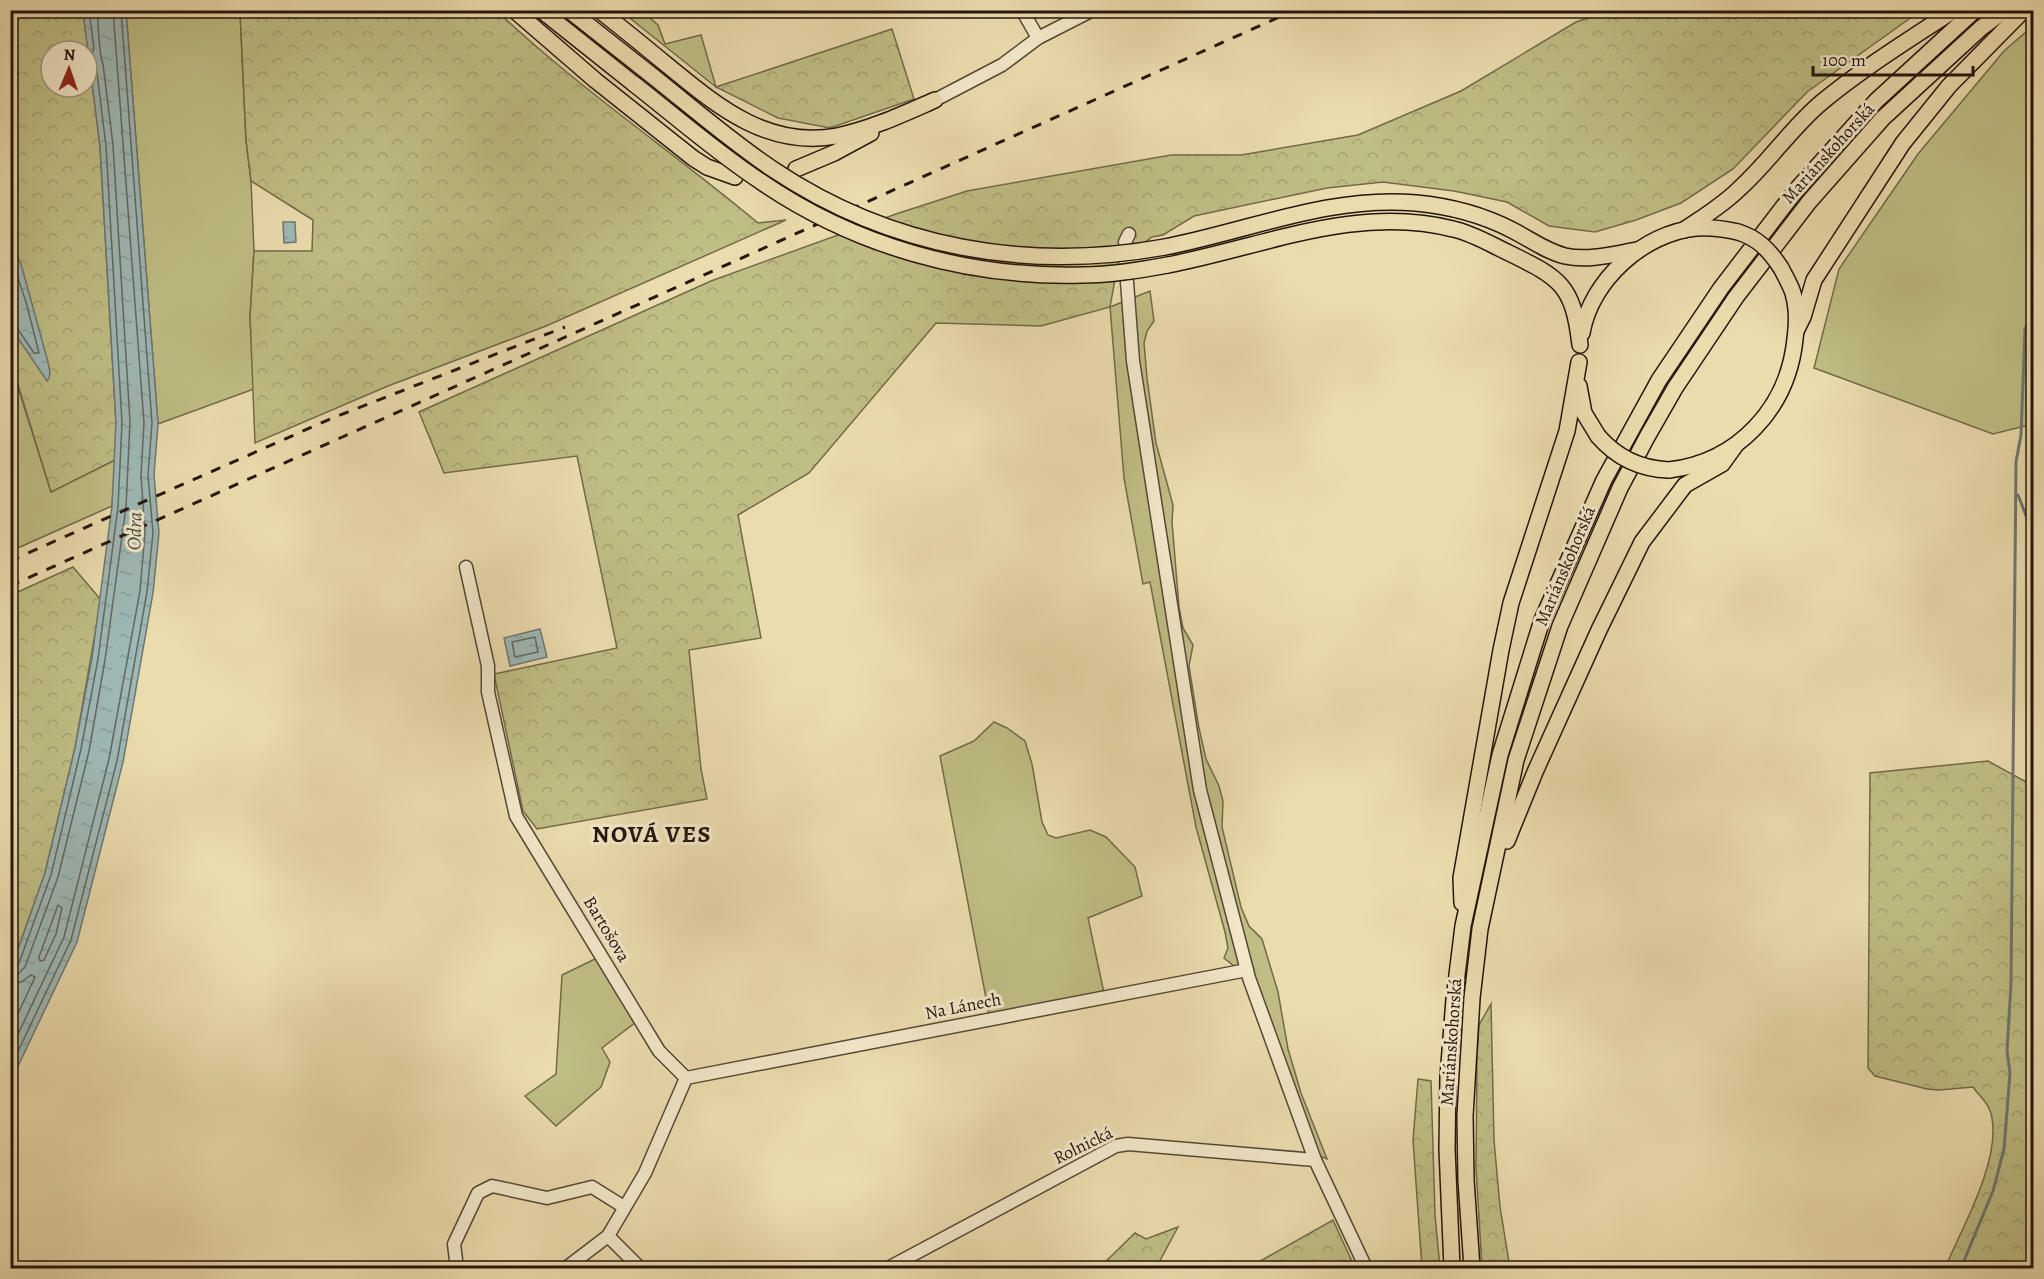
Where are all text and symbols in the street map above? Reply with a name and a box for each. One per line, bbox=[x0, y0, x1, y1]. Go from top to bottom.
north arrow bbox=[39, 39, 99, 99]
scale bar bbox=[1813, 39, 1974, 77]
text: N bbox=[63, 44, 76, 66]
text: 100 m bbox=[1822, 48, 1866, 72]
street label: Mariánskohorská bbox=[1776, 97, 1880, 209]
street label: Mariánskohorská bbox=[1529, 502, 1601, 630]
water label: Odra bbox=[120, 511, 149, 551]
district label: NOVÁ VES bbox=[592, 818, 712, 850]
street label: Bartošova bbox=[578, 892, 636, 967]
street label: Mariánskohorská bbox=[1435, 977, 1467, 1107]
street label: Na Lánech bbox=[923, 987, 1004, 1025]
street label: Rolnická bbox=[1049, 1120, 1117, 1170]

